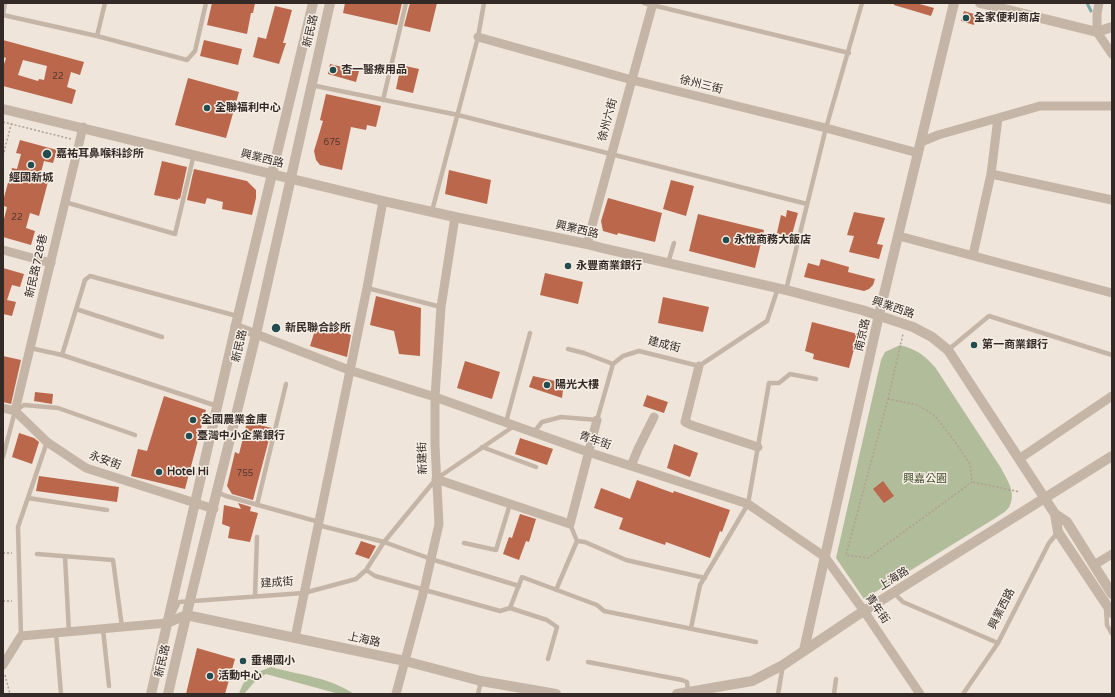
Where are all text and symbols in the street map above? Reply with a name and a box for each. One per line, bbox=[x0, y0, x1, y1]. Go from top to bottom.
place label: 全家便利商店 bbox=[974, 11, 1040, 25]
street label: 新民路 bbox=[301, 13, 321, 49]
marker: 全家便利商店 bbox=[961, 13, 971, 23]
place label: 杏一醫療用品 bbox=[341, 63, 407, 77]
marker: 杏一醫療用品 bbox=[328, 65, 338, 75]
house number: 22 bbox=[52, 72, 64, 82]
street label: 徐州三街 bbox=[678, 73, 724, 97]
street label: 徐州六街 bbox=[596, 97, 620, 143]
place label: 全聯福利中心 bbox=[215, 101, 281, 115]
marker: 全聯福利中心 bbox=[202, 103, 212, 113]
house number: 675 bbox=[324, 138, 340, 148]
place label: 嘉祐耳鼻喉科診所 bbox=[56, 147, 144, 161]
street label: 興業西路 bbox=[239, 147, 285, 171]
marker: 嘉祐耳鼻喉科診所 bbox=[41, 148, 53, 160]
marker: 經國新城 bbox=[26, 160, 36, 170]
place label: 經國新城 bbox=[9, 171, 53, 185]
house number: 22 bbox=[11, 213, 23, 223]
street label: 興業西路 bbox=[554, 219, 600, 241]
street label: 新民路728巷 bbox=[23, 233, 51, 299]
place label: 永悅商務大飯店 bbox=[734, 233, 811, 247]
marker: 永悅商務大飯店 bbox=[721, 235, 731, 245]
place label: 永豐商業銀行 bbox=[576, 259, 642, 273]
marker: 永豐商業銀行 bbox=[563, 261, 573, 271]
street label: 興業西路 bbox=[870, 295, 916, 321]
street label: 南京路 bbox=[853, 317, 873, 353]
place label: 新民聯合診所 bbox=[285, 321, 351, 335]
marker: 新民聯合診所 bbox=[270, 322, 282, 334]
street label: 新民路 bbox=[230, 328, 250, 364]
street label: 建成街 bbox=[646, 335, 682, 355]
place label: 第一商業銀行 bbox=[982, 338, 1048, 352]
marker: 第一商業銀行 bbox=[969, 340, 979, 350]
place label: 陽光大樓 bbox=[555, 378, 599, 392]
marker: 陽光大樓 bbox=[542, 380, 552, 390]
place label: 全國農業金庫 bbox=[201, 413, 267, 427]
marker: 全國農業金庫 bbox=[188, 415, 198, 425]
place label: 臺灣中小企業銀行 bbox=[197, 429, 285, 443]
street label: 青年街 bbox=[577, 429, 613, 453]
marker: 臺灣中小企業銀行 bbox=[184, 431, 194, 441]
street label: 新建街 bbox=[416, 441, 430, 475]
street label: 永安街 bbox=[87, 449, 123, 473]
place label: Hotel Hi bbox=[167, 465, 209, 479]
marker: Hotel Hi bbox=[154, 467, 164, 477]
house number: 755 bbox=[237, 469, 253, 479]
park label: 興嘉公園 bbox=[903, 472, 947, 486]
street label: 上海路 bbox=[877, 565, 911, 593]
street label: 建成街 bbox=[260, 575, 294, 591]
street label: 興業西路 bbox=[986, 586, 1018, 632]
street label: 青年街 bbox=[862, 592, 892, 626]
street label: 上海路 bbox=[346, 630, 382, 650]
street label: 新民路 bbox=[153, 643, 173, 679]
place label: 垂楊國小 bbox=[251, 654, 295, 668]
marker: 垂楊國小 bbox=[238, 656, 248, 666]
place label: 活動中心 bbox=[218, 669, 262, 683]
marker: 活動中心 bbox=[205, 671, 215, 681]

